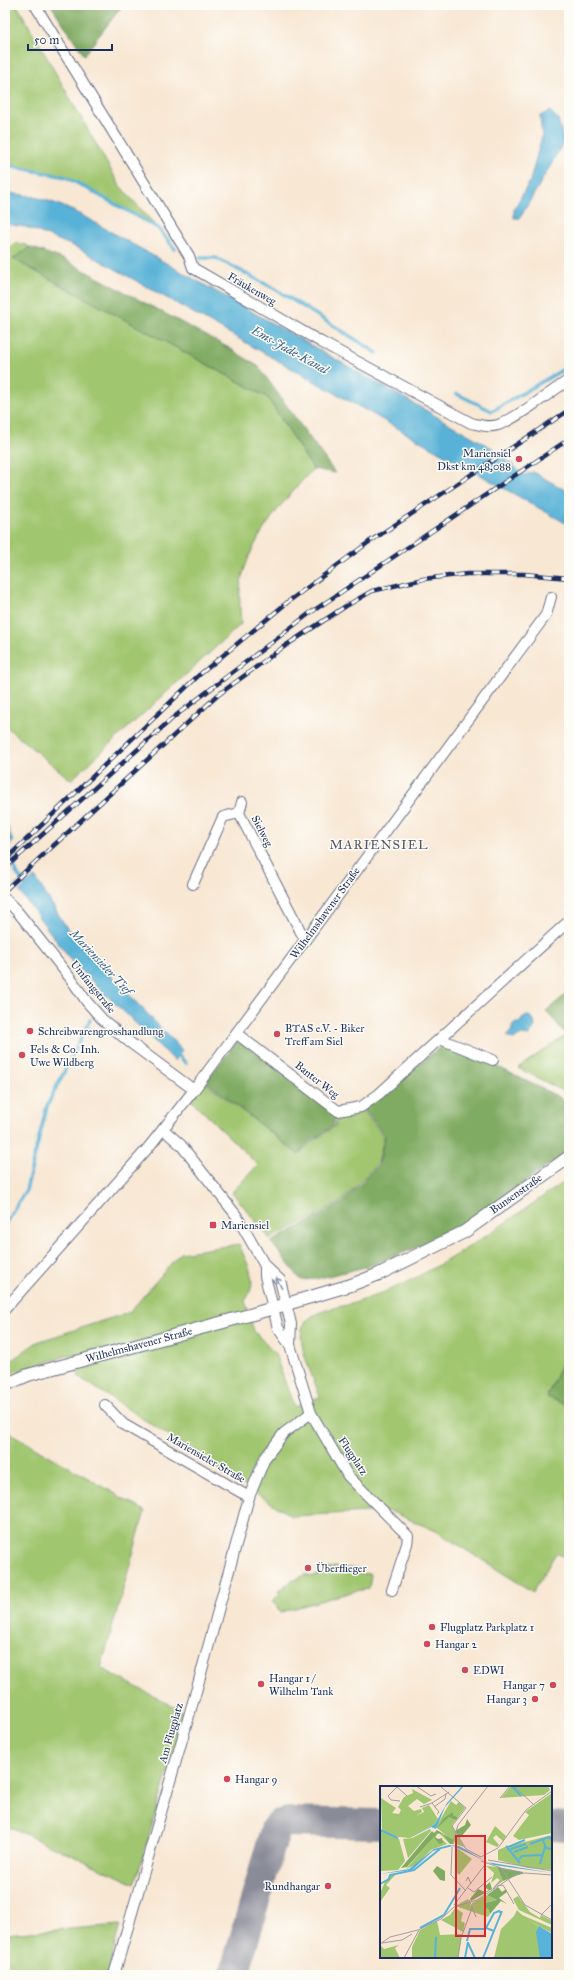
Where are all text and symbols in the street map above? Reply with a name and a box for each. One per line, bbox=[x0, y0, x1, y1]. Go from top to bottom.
scale bar bbox=[28, 26, 112, 52]
text: 50 m bbox=[34, 33, 59, 47]
street label: Fräukenweg bbox=[225, 270, 279, 309]
water label: Ems-Jade-Kanal bbox=[248, 323, 332, 378]
place label: Mariensiel Dkst km 48,088 bbox=[437, 447, 511, 473]
marker: Mariensiel Dkst km 48,088 bbox=[514, 454, 524, 464]
street label: Sielweg bbox=[249, 813, 276, 850]
district label: MARIENSIEL bbox=[329, 837, 429, 853]
street label: Wilhelmshavener Straße bbox=[287, 864, 363, 961]
water label: Mariensieler Tief bbox=[66, 926, 137, 1000]
street label: Umfangstraße bbox=[68, 958, 118, 1016]
place label: BTAS e.V. - Biker Treff am Siel bbox=[285, 1022, 365, 1048]
place label: Schreibwarengrosshandlung bbox=[38, 1025, 164, 1038]
marker: Schreibwarengrosshandlung bbox=[25, 1026, 35, 1036]
marker: BTAS e.V. - Biker Treff am Siel bbox=[272, 1029, 282, 1039]
place label: Fels & Co. Inh. Uwe Wildberg bbox=[30, 1043, 99, 1069]
marker: Fels & Co. Inh. Uwe Wildberg bbox=[17, 1050, 27, 1060]
street label: Banter Weg bbox=[292, 1059, 342, 1102]
street label: Bunsenstraße bbox=[487, 1171, 545, 1217]
place label: Mariensiel bbox=[221, 1219, 269, 1232]
marker: Mariensiel bbox=[208, 1220, 218, 1230]
one-way arrow bbox=[275, 1277, 283, 1289]
street label: Wilhelmshavener Straße bbox=[84, 1324, 194, 1366]
street label: Mariensieler Straße bbox=[164, 1430, 248, 1486]
street label: Flugplatz bbox=[336, 1434, 370, 1478]
place label: Überflieger bbox=[316, 1561, 367, 1575]
marker: Überflieger bbox=[303, 1563, 313, 1573]
place label: Flugplatz Parkplatz 1 bbox=[440, 1621, 534, 1634]
marker: Flugplatz Parkplatz 1 bbox=[427, 1622, 437, 1632]
place label: Hangar 2 bbox=[435, 1638, 477, 1651]
marker: Hangar 2 bbox=[422, 1639, 432, 1649]
place label: EDWI bbox=[473, 1664, 505, 1677]
marker: EDWI bbox=[460, 1665, 470, 1675]
place label: Hangar 1 / Wilhelm Tank bbox=[269, 1672, 334, 1698]
marker: Hangar 1 / Wilhelm Tank bbox=[256, 1679, 266, 1689]
place label: Hangar 7 bbox=[503, 1679, 545, 1692]
marker: Hangar 7 bbox=[548, 1680, 558, 1690]
place label: Hangar 3 bbox=[486, 1693, 527, 1706]
marker: Hangar 3 bbox=[530, 1694, 540, 1704]
street label: Am Flugplatz bbox=[156, 1701, 186, 1766]
place label: Hangar 9 bbox=[235, 1773, 277, 1786]
marker: Hangar 9 bbox=[222, 1774, 232, 1784]
inset map bbox=[380, 1786, 552, 1958]
place label: Rundhangar bbox=[264, 1880, 321, 1893]
marker: Rundhangar bbox=[323, 1881, 333, 1891]

